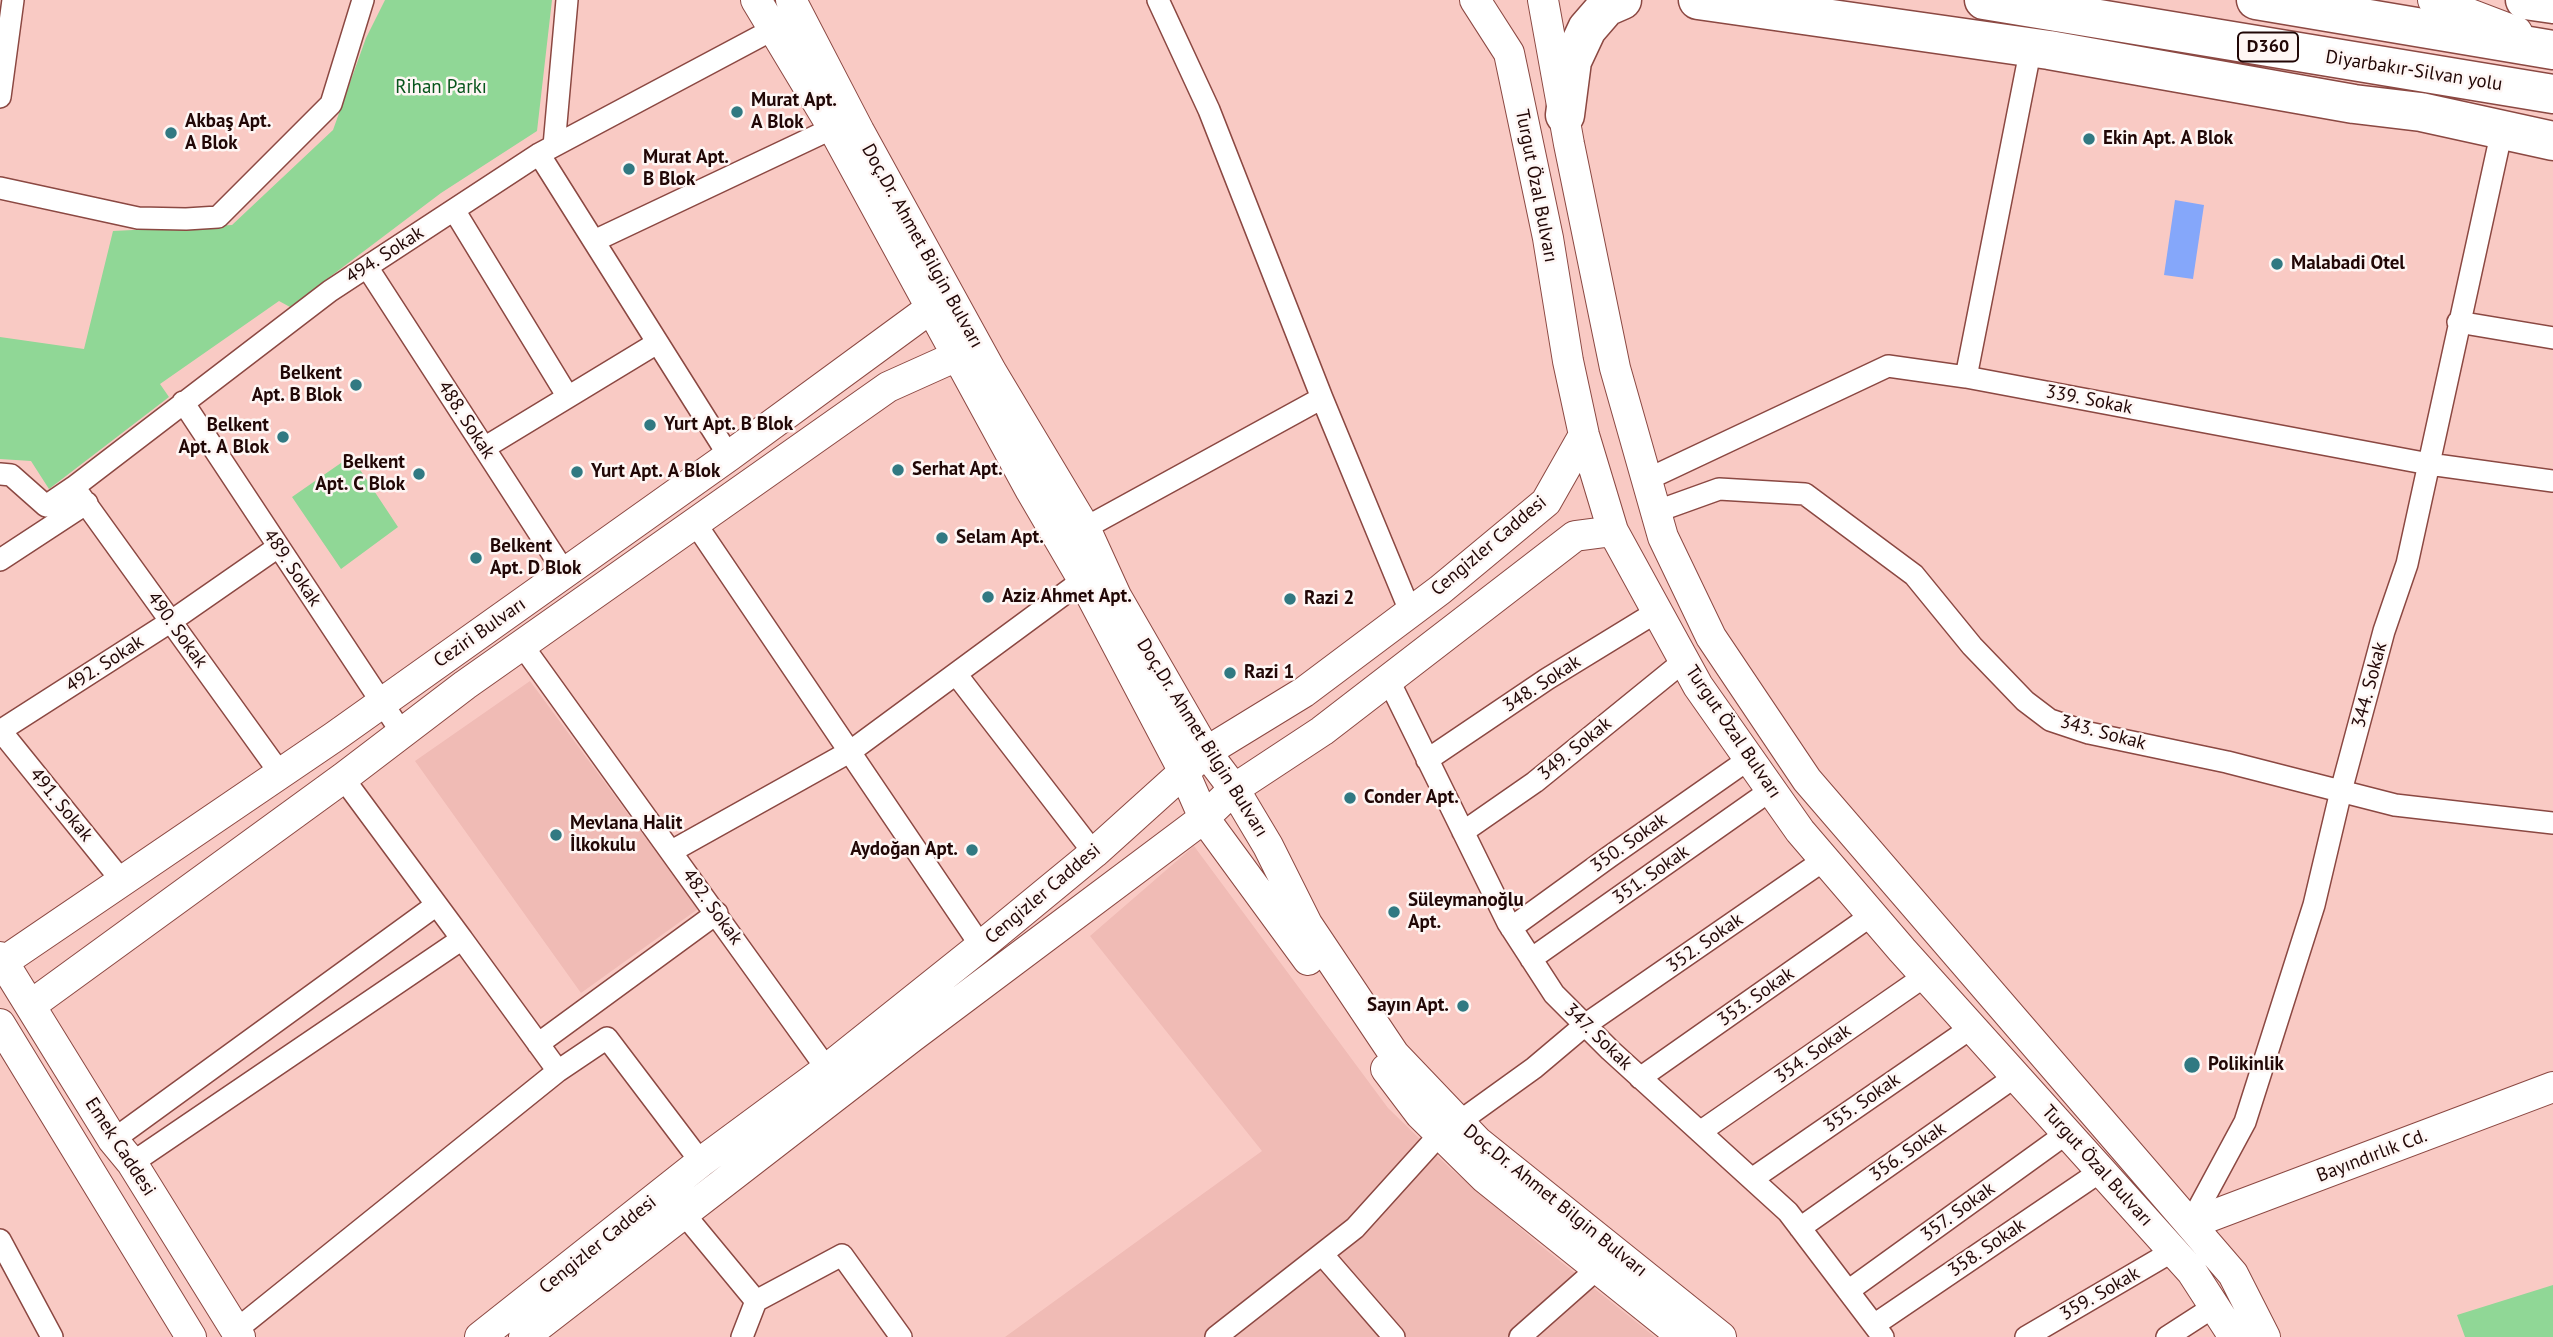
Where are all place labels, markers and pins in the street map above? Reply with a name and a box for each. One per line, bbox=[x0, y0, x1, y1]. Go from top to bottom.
place label: Murat Apt. A Blok bbox=[751, 90, 837, 134]
marker: Murat Apt. A Blok bbox=[729, 104, 745, 120]
place label: Akbaş Apt. A Blok bbox=[185, 111, 271, 155]
marker: Akbaş Apt. A Blok bbox=[163, 125, 179, 141]
place label: Ekin Apt. A Blok bbox=[2103, 128, 2233, 150]
marker: Ekin Apt. A Blok bbox=[2081, 131, 2097, 147]
place label: Murat Apt. B Blok bbox=[643, 147, 729, 191]
marker: Murat Apt. B Blok bbox=[621, 161, 637, 177]
place label: Malabadi Otel bbox=[2291, 253, 2405, 275]
marker: Malabadi Otel bbox=[2269, 256, 2285, 272]
place label: Belkent Apt. B Blok bbox=[252, 363, 342, 407]
marker: Belkent Apt. B Blok bbox=[348, 377, 364, 393]
place label: Yurt Apt. B Blok bbox=[664, 414, 793, 436]
place label: Belkent Apt. A Blok bbox=[178, 415, 269, 459]
marker: Yurt Apt. B Blok bbox=[642, 417, 658, 433]
marker: Belkent Apt. A Blok bbox=[275, 429, 291, 445]
place label: Belkent Apt. C Blok bbox=[315, 452, 405, 496]
place label: Serhat Apt. bbox=[912, 459, 1003, 481]
place label: Yurt Apt. A Blok bbox=[591, 461, 720, 483]
marker: Serhat Apt. bbox=[890, 462, 906, 478]
marker: Yurt Apt. A Blok bbox=[569, 464, 585, 480]
marker: Belkent Apt. C Blok bbox=[411, 466, 427, 482]
place label: Selam Apt. bbox=[956, 527, 1044, 549]
marker: Selam Apt. bbox=[934, 530, 950, 546]
place label: Belkent Apt. D Blok bbox=[490, 536, 581, 580]
marker: Belkent Apt. D Blok bbox=[468, 550, 484, 566]
place label: Aziz Ahmet Apt. bbox=[1002, 586, 1132, 608]
place label: Razi 2 bbox=[1304, 588, 1354, 610]
marker: Aziz Ahmet Apt. bbox=[980, 589, 996, 605]
marker: Razi 2 bbox=[1282, 591, 1298, 607]
place label: Razi 1 bbox=[1244, 662, 1294, 684]
marker: Razi 1 bbox=[1222, 665, 1238, 681]
place label: Conder Apt. bbox=[1364, 787, 1459, 809]
marker: Conder Apt. bbox=[1342, 790, 1358, 806]
place label: Mevlana Halit İlkokulu bbox=[570, 813, 682, 857]
marker: Mevlana Halit İlkokulu bbox=[548, 827, 564, 843]
place label: Aydoğan Apt. bbox=[850, 839, 958, 861]
marker: Aydoğan Apt. bbox=[964, 842, 980, 858]
place label: Süleymanoğlu Apt. bbox=[1408, 890, 1524, 934]
marker: Süleymanoğlu Apt. bbox=[1386, 904, 1402, 920]
place label: Sayın Apt. bbox=[1367, 995, 1449, 1017]
marker: Sayın Apt. bbox=[1455, 998, 1471, 1014]
place label: Polikinlik bbox=[2208, 1054, 2284, 1076]
marker: Polikinlik bbox=[2182, 1055, 2202, 1075]

